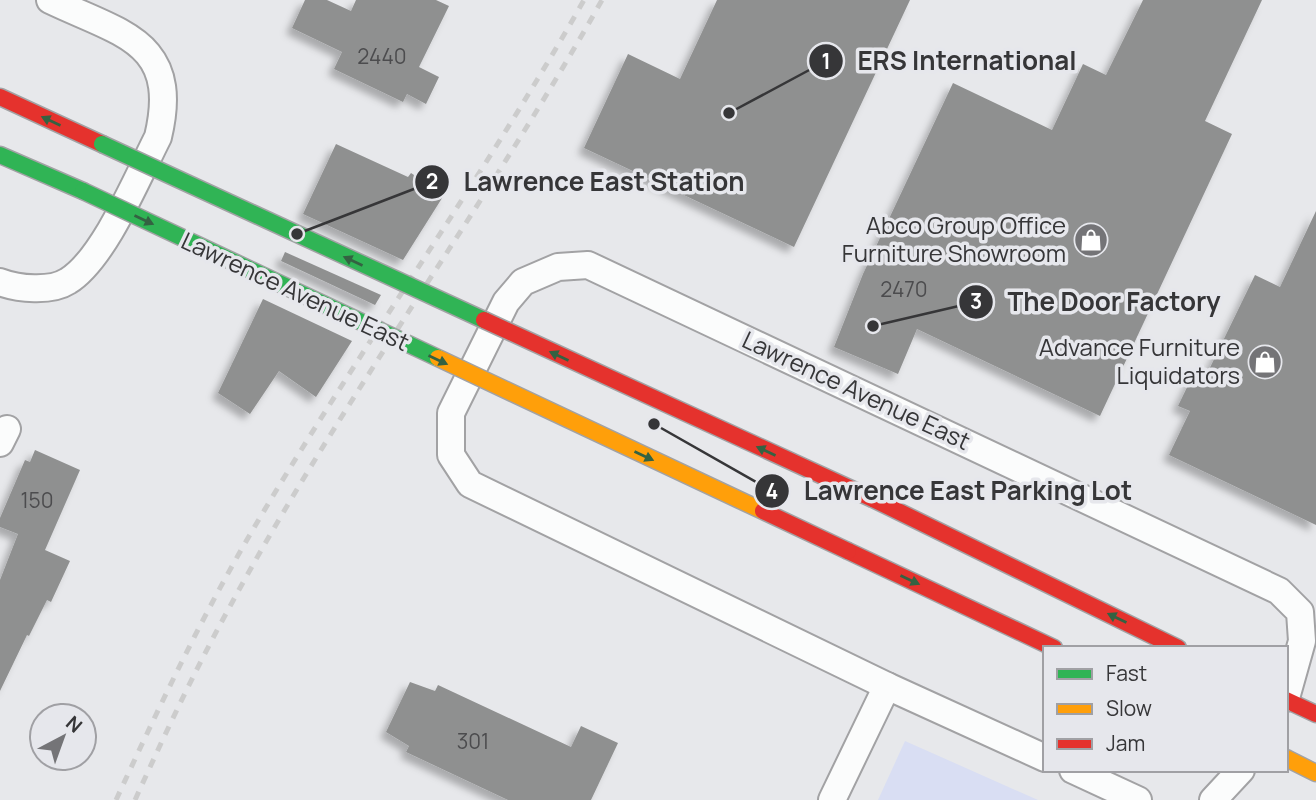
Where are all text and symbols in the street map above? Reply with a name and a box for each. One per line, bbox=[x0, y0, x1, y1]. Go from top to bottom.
callout: ERS International bbox=[809, 38, 1091, 85]
house number: 2440 bbox=[357, 42, 407, 70]
text: ERS International bbox=[857, 42, 1077, 78]
text: 1 bbox=[821, 47, 831, 75]
one-way arrow bbox=[41, 115, 61, 126]
callout: Lawrence East Station bbox=[414, 158, 758, 205]
text: Lawrence East Station bbox=[464, 163, 744, 199]
text: 2 bbox=[426, 167, 438, 195]
place label: Abco Group Office Furniture Showroom bbox=[842, 208, 1066, 269]
one-way arrow bbox=[134, 214, 154, 226]
shop icon: Abco Group Office Furniture Showroom bbox=[1072, 221, 1110, 259]
street label: Lawrence Avenue East bbox=[176, 223, 415, 358]
one-way arrow bbox=[343, 255, 363, 267]
house number: 2470 bbox=[880, 275, 928, 303]
callout: The Door Factory bbox=[959, 278, 1235, 325]
text: The Door Factory bbox=[1008, 283, 1221, 319]
text: 3 bbox=[970, 287, 982, 315]
street label: Lawrence Avenue East bbox=[737, 322, 976, 457]
place label: Advance Furniture Liquidators bbox=[1039, 330, 1240, 391]
shop icon: Advance Furniture Liquidators bbox=[1246, 343, 1284, 381]
one-way arrow bbox=[549, 350, 570, 361]
one-way arrow bbox=[428, 354, 448, 366]
one-way arrow bbox=[756, 445, 777, 456]
one-way arrow bbox=[634, 451, 655, 462]
callout: Lawrence East Parking Lot bbox=[755, 468, 1146, 515]
text: Lawrence East Parking Lot bbox=[804, 472, 1132, 508]
text: 4 bbox=[766, 477, 778, 505]
house number: 150 bbox=[20, 486, 54, 514]
one-way arrow bbox=[900, 574, 920, 586]
one-way arrow bbox=[1107, 612, 1127, 624]
legend bbox=[1043, 646, 1288, 772]
text: Fast bbox=[1106, 659, 1147, 687]
text: Slow bbox=[1106, 694, 1152, 722]
north arrow bbox=[28, 702, 98, 772]
text: N bbox=[60, 710, 88, 738]
house number: 301 bbox=[457, 727, 489, 755]
text: Jam bbox=[1106, 729, 1145, 757]

